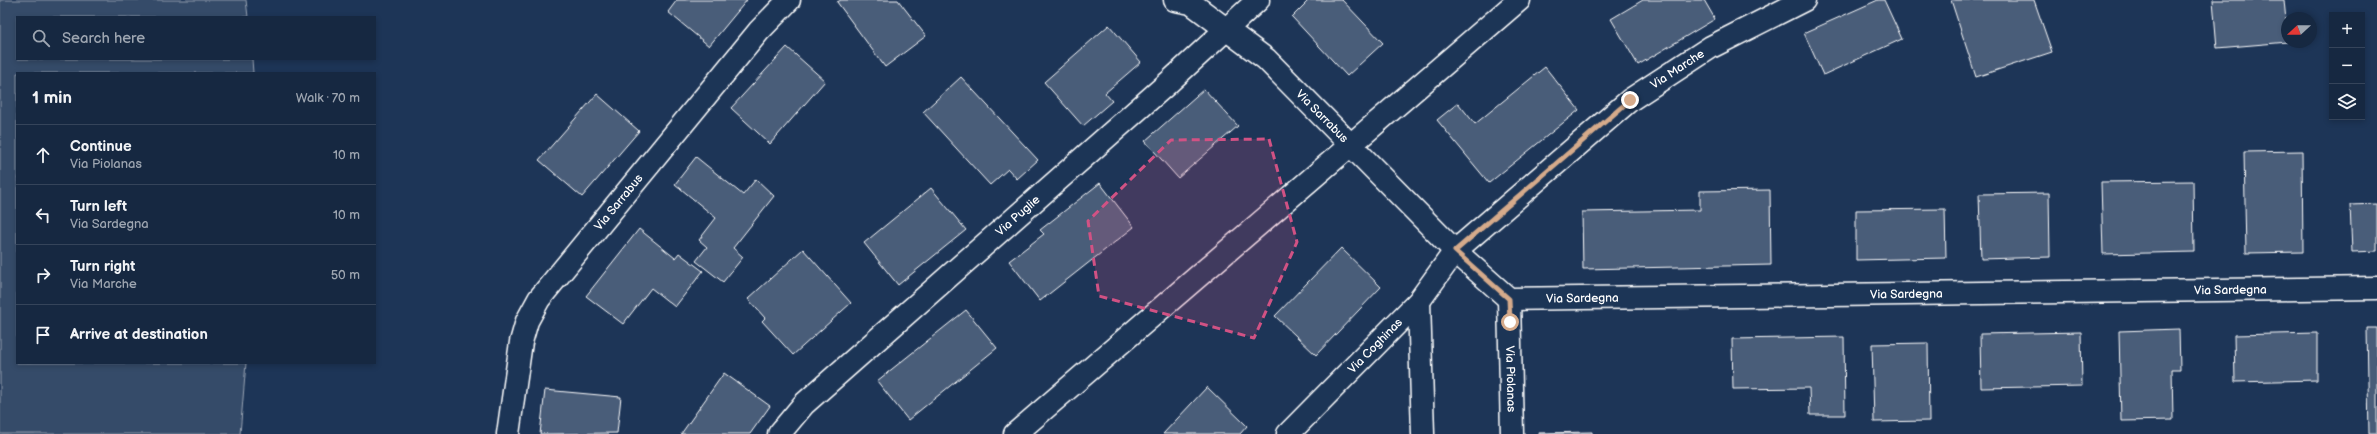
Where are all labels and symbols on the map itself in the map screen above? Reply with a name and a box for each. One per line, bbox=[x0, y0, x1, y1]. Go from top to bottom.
north arrow bbox=[2281, 12, 2317, 48]
street label: Via Marche bbox=[1647, 46, 1707, 92]
street label: Via Sarrabus bbox=[1293, 86, 1352, 146]
route end bbox=[1621, 91, 1639, 109]
street label: Via Sarrabus bbox=[591, 171, 646, 234]
street label: Via Puglie bbox=[992, 192, 1043, 239]
street label: Via Sardegna bbox=[2194, 282, 2267, 298]
street label: Via Sardegna bbox=[1870, 286, 1943, 302]
street label: Via Sardegna bbox=[1546, 290, 1619, 306]
route start bbox=[1501, 313, 1519, 331]
street label: Via Coghinas bbox=[1345, 315, 1406, 376]
street label: Via Piolanas bbox=[1503, 346, 1519, 412]

